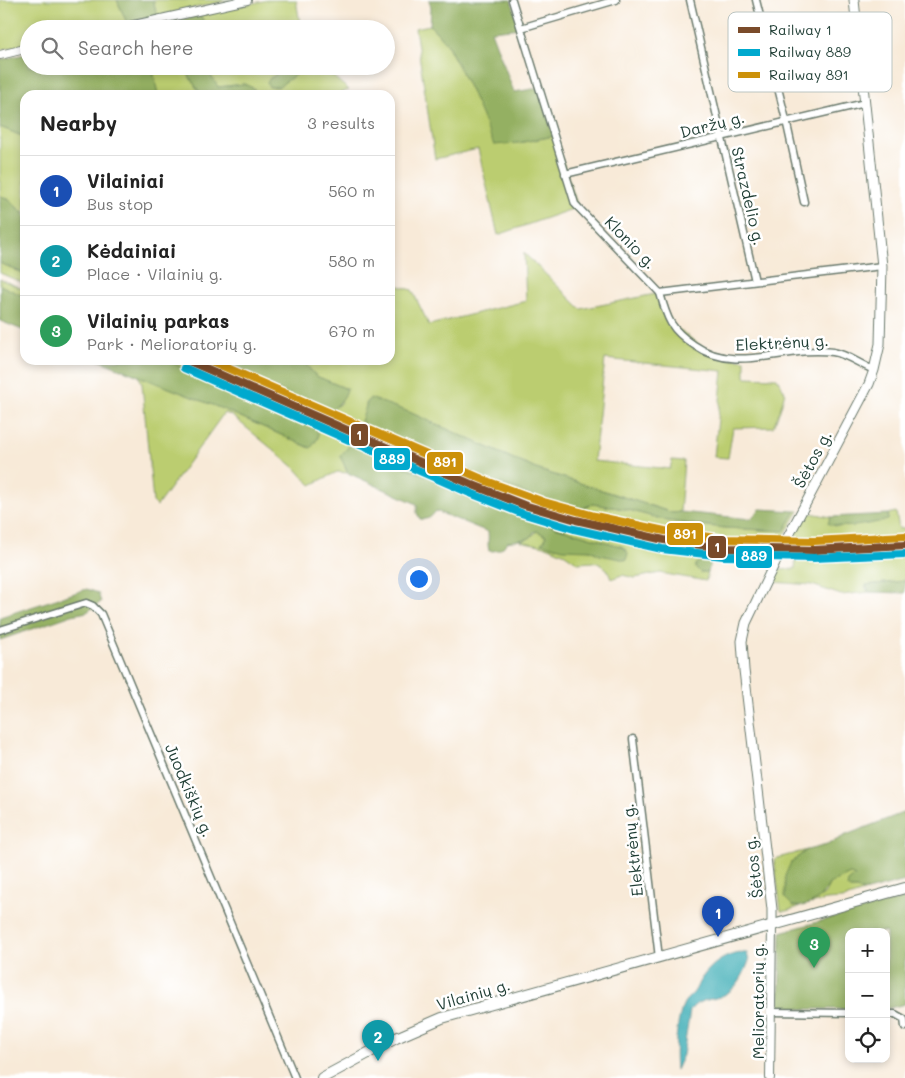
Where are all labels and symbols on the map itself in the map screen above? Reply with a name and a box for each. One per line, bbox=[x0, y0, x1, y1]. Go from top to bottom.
legend bbox=[728, 12, 892, 92]
text: Railway 1 bbox=[769, 20, 832, 39]
text: Railway 889 bbox=[769, 42, 851, 61]
text: Railway 891 bbox=[769, 65, 849, 84]
street label: Daržų g. bbox=[678, 106, 746, 142]
street label: Strazdelio g. bbox=[727, 145, 771, 247]
street label: Klonio g. bbox=[601, 211, 661, 273]
street label: Elektrėnų g. bbox=[735, 329, 829, 355]
line badge: 1 bbox=[350, 423, 369, 447]
text: 1 bbox=[356, 425, 362, 444]
street label: Šėtos g. bbox=[788, 427, 836, 491]
line badge: 889 bbox=[373, 447, 411, 471]
text: 889 bbox=[379, 449, 405, 468]
line badge: 891 bbox=[426, 451, 464, 475]
text: 891 bbox=[433, 452, 457, 471]
line badge: 891 bbox=[666, 522, 704, 546]
text: 891 bbox=[673, 524, 697, 543]
line badge: 1 bbox=[707, 535, 727, 559]
text: 1 bbox=[714, 537, 720, 556]
line badge: 889 bbox=[735, 545, 773, 569]
text: 889 bbox=[741, 546, 767, 565]
your location bbox=[406, 566, 432, 592]
street label: Juodkiškių g. bbox=[161, 740, 219, 840]
street label: Elektrėnų g. bbox=[617, 803, 647, 897]
street label: Šėtos g. bbox=[739, 835, 767, 899]
pin: 1 bbox=[702, 896, 734, 937]
pin: 3 bbox=[798, 927, 830, 968]
street label: Melioratorių g. bbox=[747, 943, 768, 1059]
street label: Vilainių g. bbox=[434, 973, 512, 1015]
pin: 2 bbox=[362, 1020, 394, 1061]

